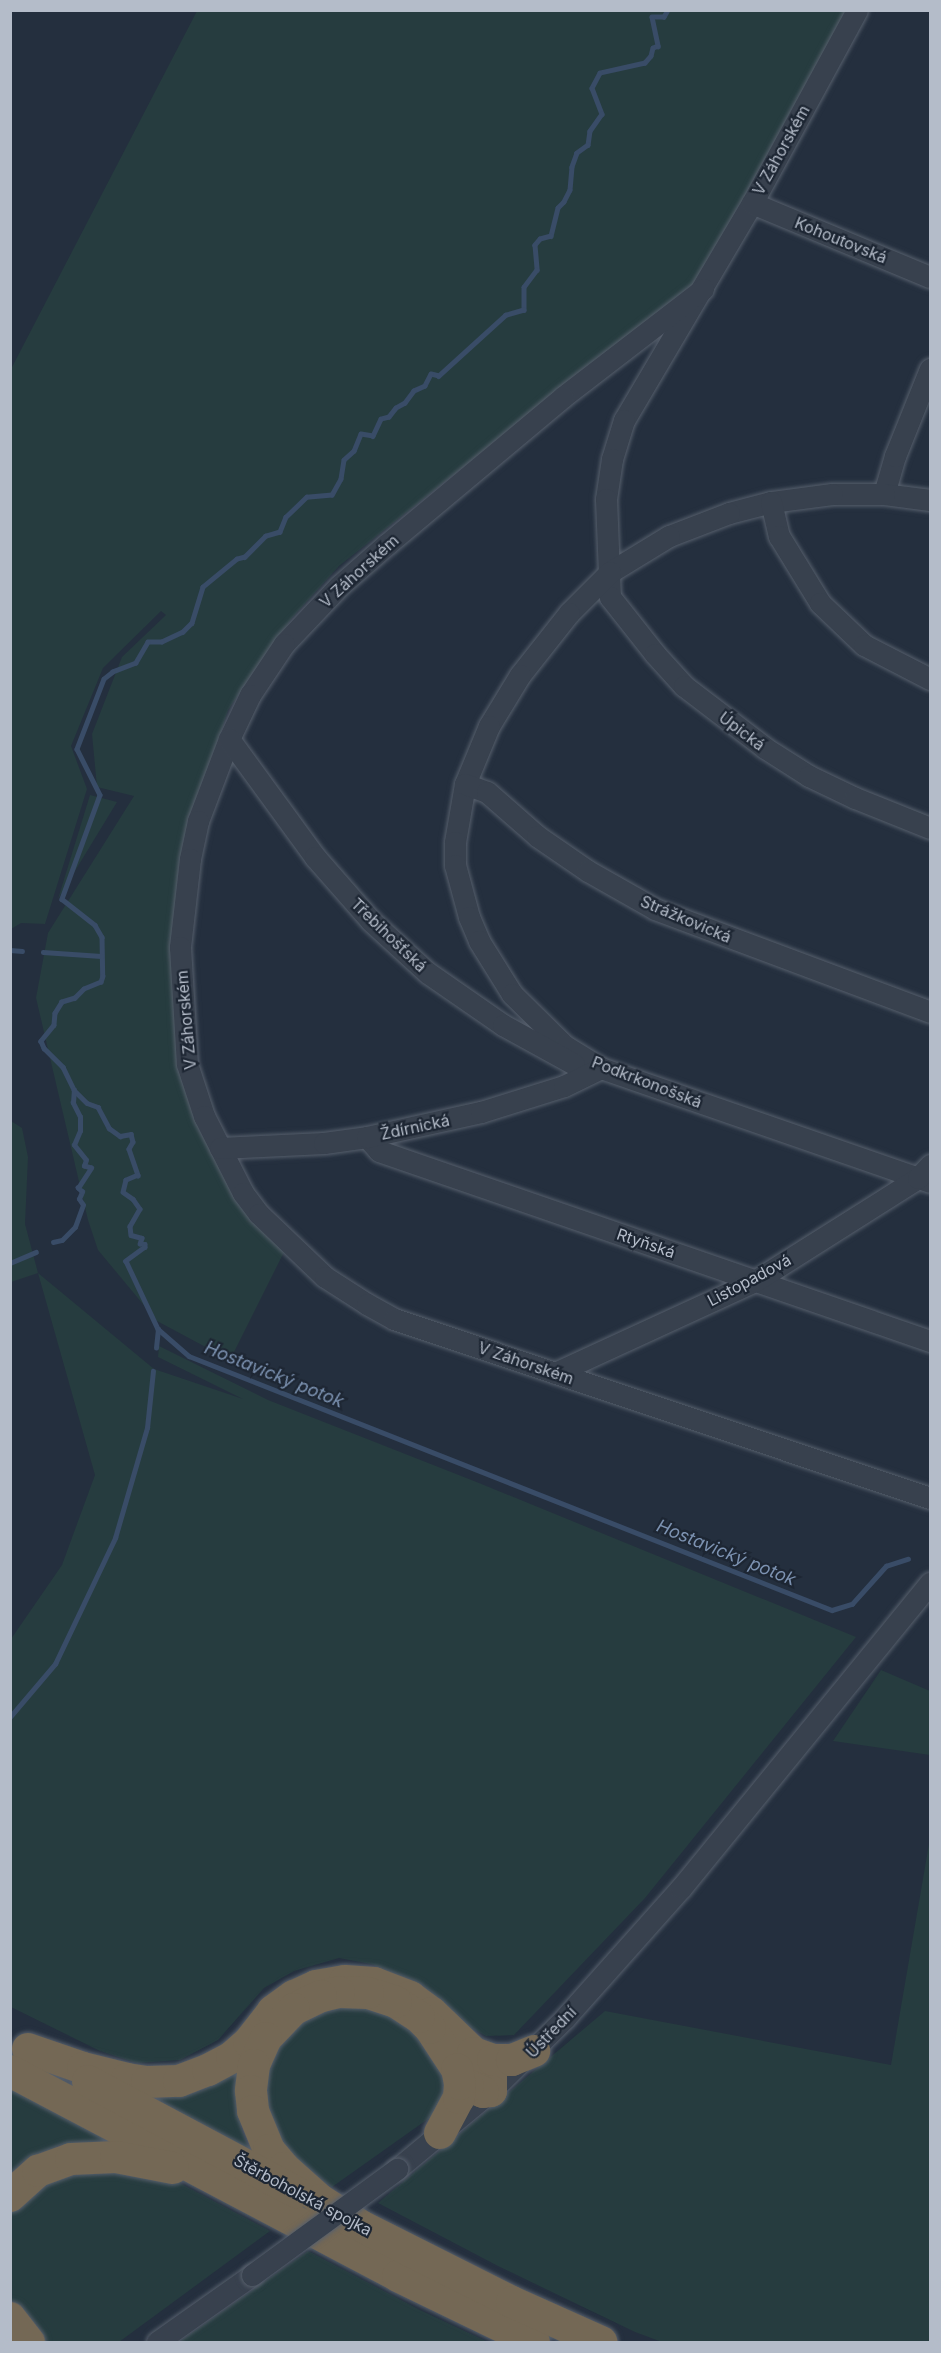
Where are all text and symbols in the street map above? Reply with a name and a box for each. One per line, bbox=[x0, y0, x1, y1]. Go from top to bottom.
street label: V Záhorském bbox=[748, 102, 814, 198]
street label: Kohoutovská bbox=[792, 213, 890, 267]
street label: V Záhorském bbox=[315, 530, 403, 612]
street label: Úpická bbox=[715, 708, 769, 754]
street label: Strážkovická bbox=[638, 891, 734, 947]
street label: Třebihošťská bbox=[347, 894, 431, 976]
street label: V Záhorském bbox=[172, 969, 200, 1071]
street label: Podkrkonošská bbox=[589, 1052, 705, 1112]
street label: Ždírnická bbox=[379, 1110, 451, 1144]
street label: Rtyňská bbox=[614, 1224, 678, 1262]
street label: Listopadová bbox=[704, 1250, 794, 1310]
water label: Hostavický potok bbox=[201, 1337, 347, 1413]
street label: V Záhorském bbox=[476, 1338, 576, 1388]
water label: Hostavický potok bbox=[653, 1515, 799, 1591]
street label: Ústřední bbox=[522, 2002, 580, 2062]
street label: Štěrboholská spojka bbox=[231, 2151, 375, 2239]

